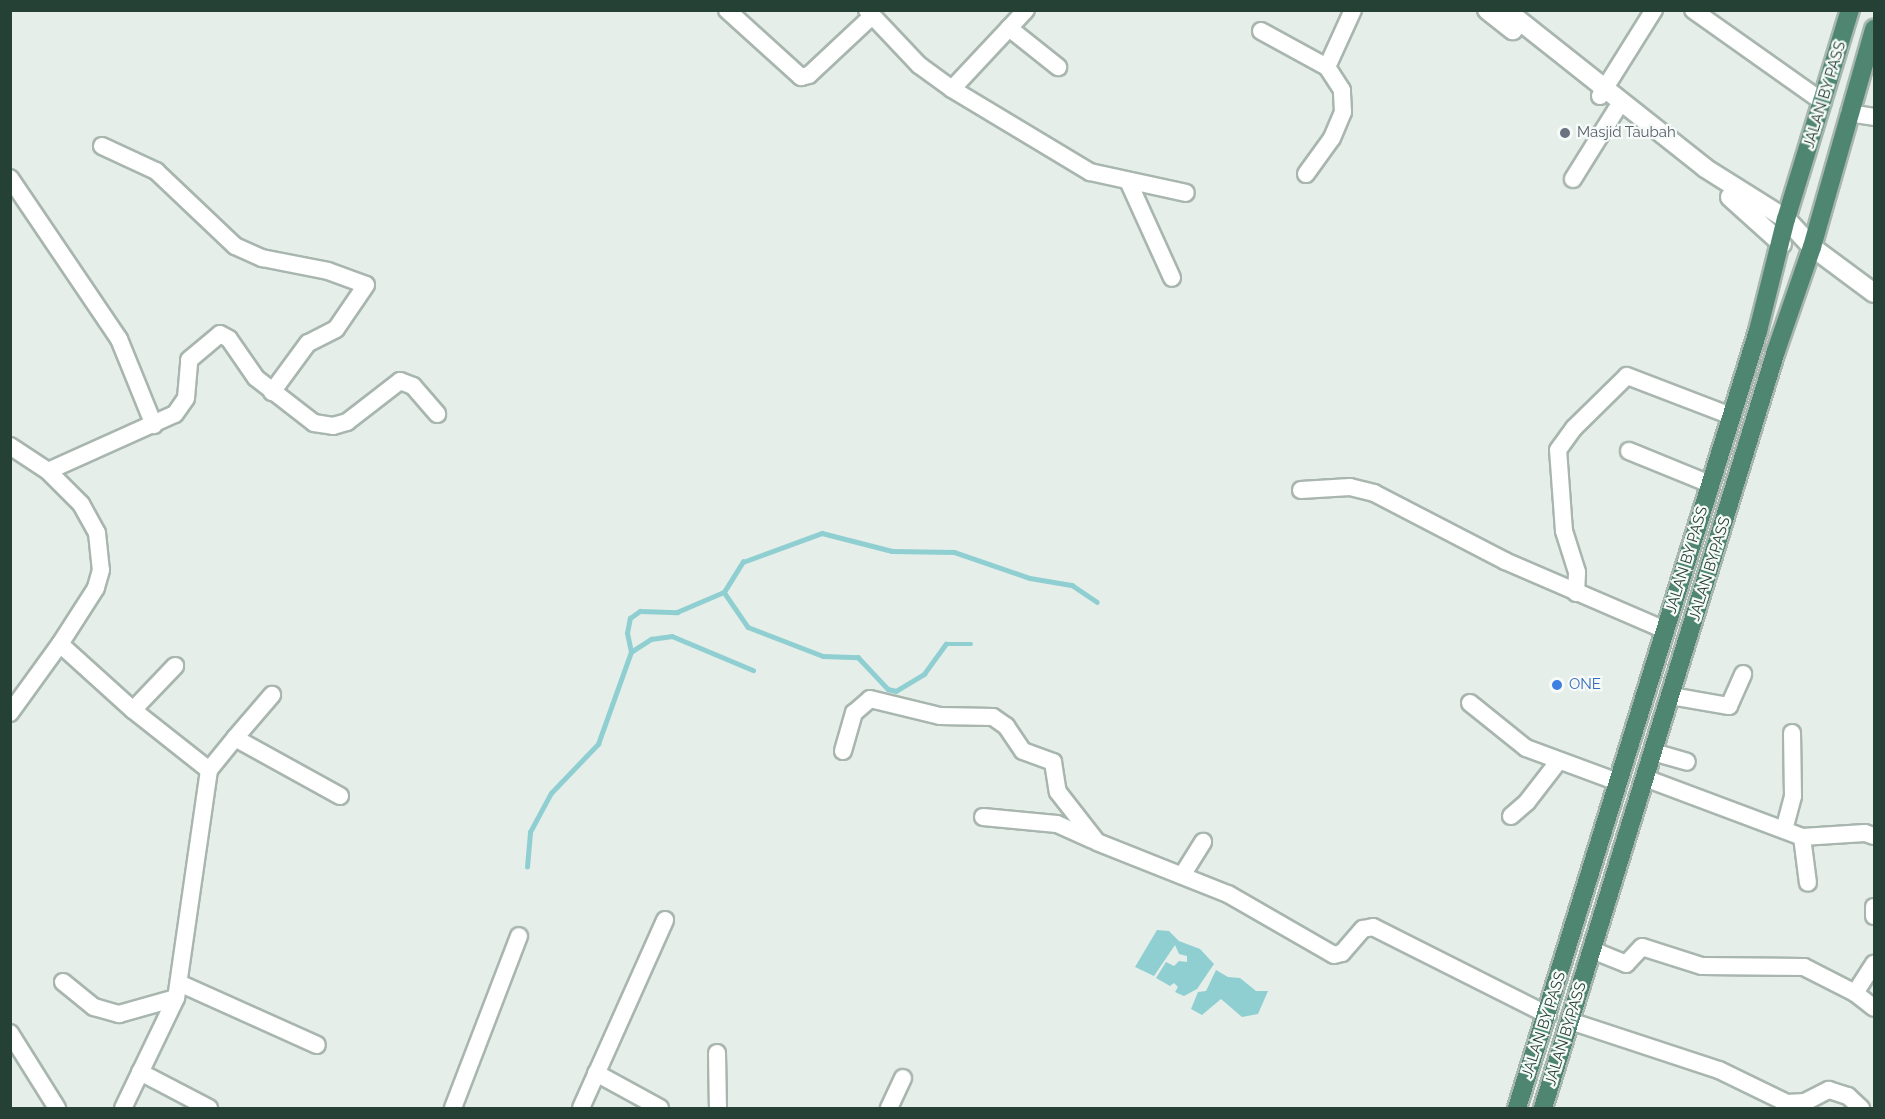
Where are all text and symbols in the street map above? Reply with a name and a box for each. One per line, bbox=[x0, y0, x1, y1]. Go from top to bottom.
street label: JALAN BY PASS bbox=[1800, 39, 1850, 151]
place label: Masjid Taubah bbox=[1577, 124, 1676, 142]
marker: Masjid Taubah bbox=[1558, 126, 1572, 140]
street label: JALAN BY PASS bbox=[1662, 504, 1712, 616]
street label: JALAN BYPASS bbox=[1686, 515, 1734, 623]
place label: ONE bbox=[1569, 676, 1601, 694]
marker: ONE bbox=[1550, 678, 1564, 692]
street label: JALAN BY PASS bbox=[1518, 969, 1570, 1081]
street label: JALAN BYPASS bbox=[1542, 980, 1590, 1088]

